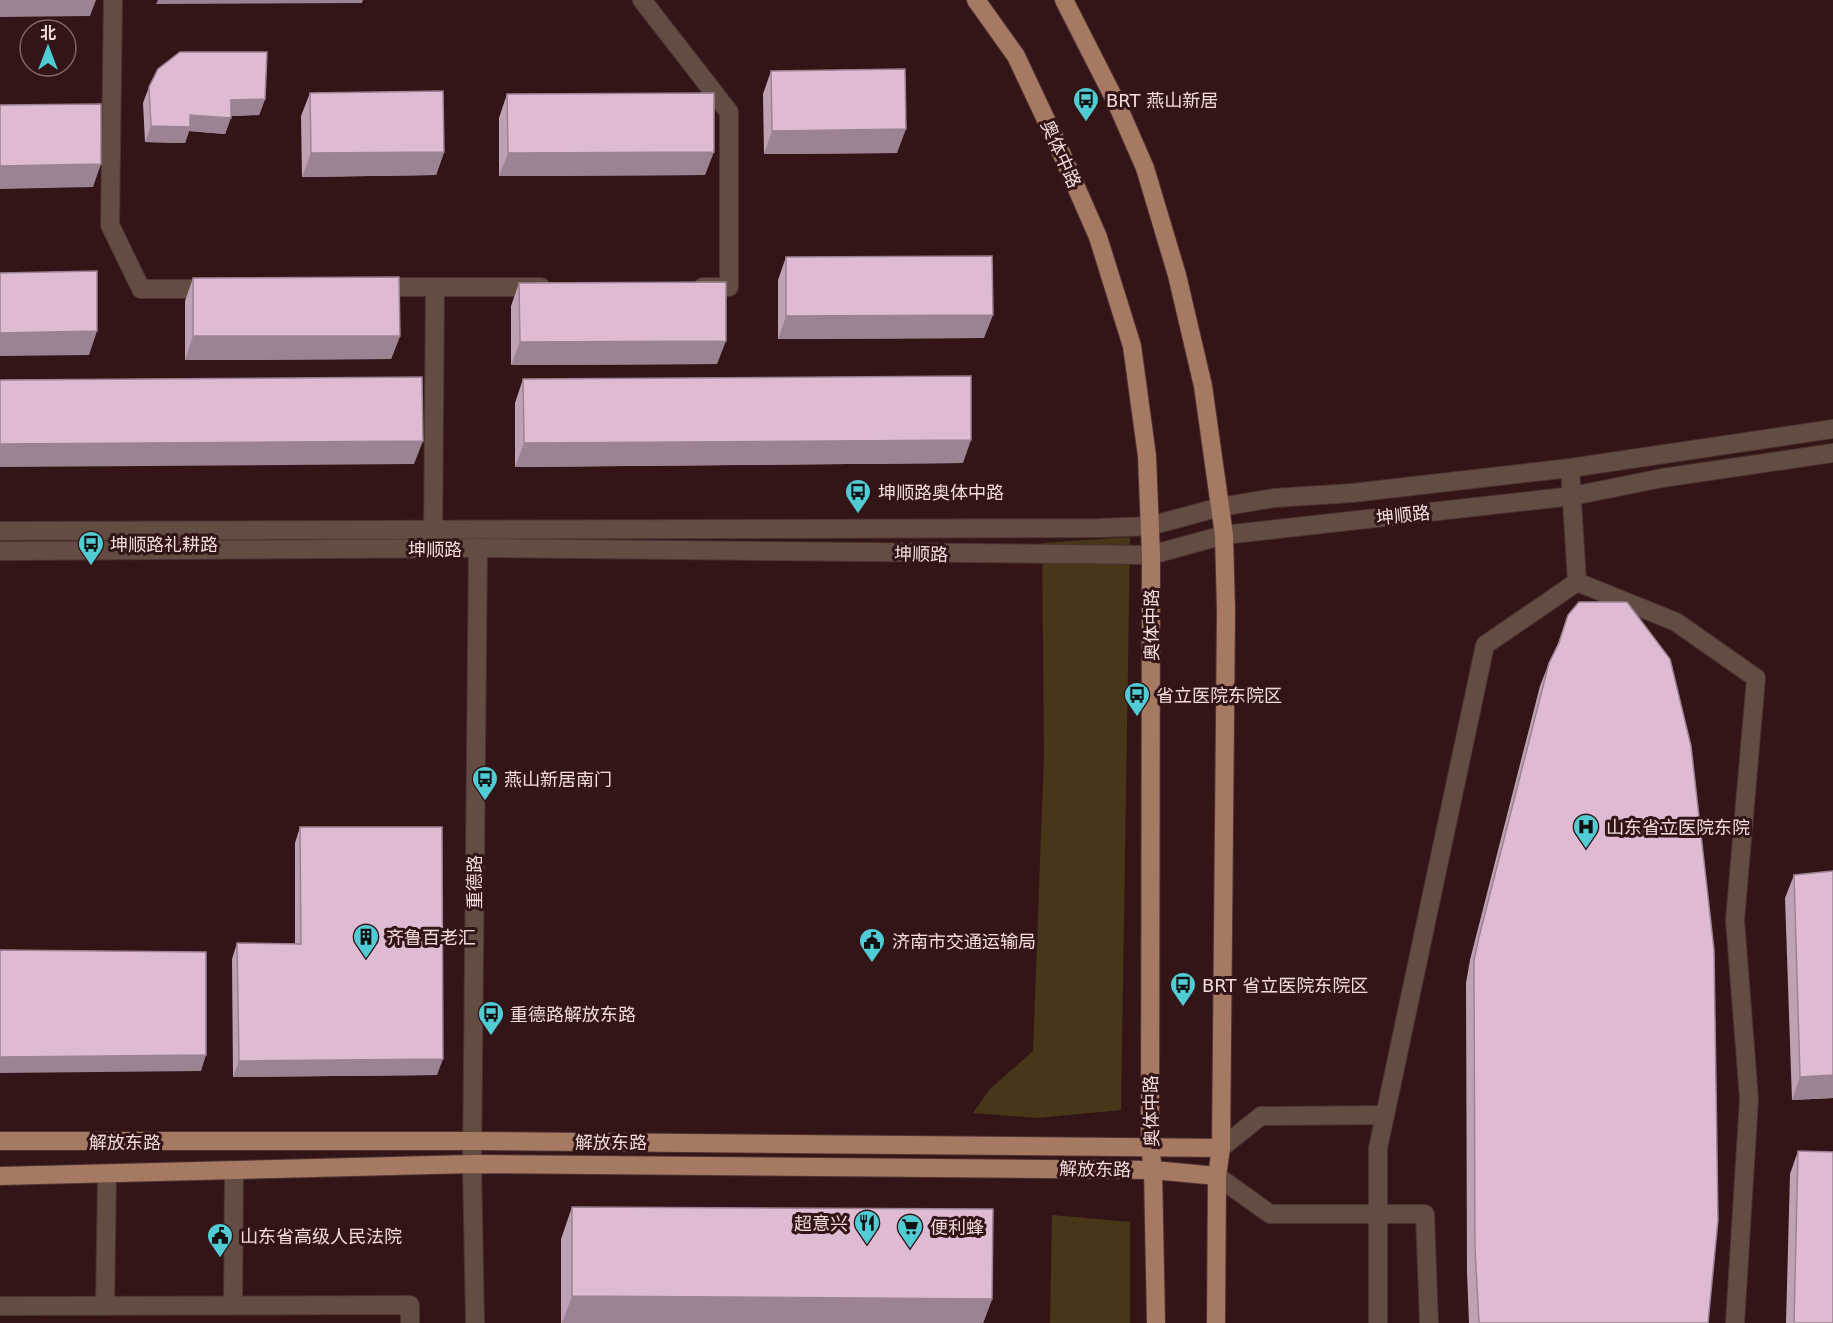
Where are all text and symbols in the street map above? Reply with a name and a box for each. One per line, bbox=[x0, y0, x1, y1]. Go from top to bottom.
north arrow bbox=[18, 18, 78, 78]
text: 北 bbox=[40, 24, 56, 43]
bus stop icon: BRT 燕山新居 bbox=[1071, 85, 1101, 123]
place label: BRT 燕山新居 bbox=[1106, 90, 1218, 111]
street label: 奥体中路 bbox=[1037, 117, 1085, 191]
bus stop icon: 坤顺路奥体中路 bbox=[843, 477, 873, 515]
place label: 坤顺路奥体中路 bbox=[878, 482, 1004, 503]
street label: 坤顺路 bbox=[1375, 502, 1431, 528]
bus stop icon: 坤顺路礼耕路 bbox=[76, 529, 106, 567]
place label: 坤顺路礼耕路 bbox=[110, 534, 218, 555]
street label: 坤顺路 bbox=[408, 539, 462, 560]
street label: 坤顺路 bbox=[894, 543, 948, 565]
street label: 奥体中路 bbox=[1141, 589, 1162, 661]
bus stop icon: 省立医院东院区 bbox=[1122, 680, 1152, 718]
place label: 省立医院东院区 bbox=[1156, 685, 1282, 706]
bus stop icon: 燕山新居南门 bbox=[470, 764, 500, 802]
place label: 燕山新居南门 bbox=[504, 769, 612, 790]
hospital icon: 山东省立医院东院 bbox=[1571, 812, 1601, 850]
place label: 山东省立医院东院 bbox=[1606, 817, 1750, 838]
street label: 重德路 bbox=[464, 855, 485, 909]
building icon: 齐鲁百老汇 bbox=[351, 922, 381, 960]
public building icon: 济南市交通运输局 bbox=[857, 926, 887, 964]
place label: 齐鲁百老汇 bbox=[386, 927, 476, 948]
place label: 济南市交通运输局 bbox=[892, 931, 1036, 952]
bus stop icon: BRT 省立医院东院区 bbox=[1168, 970, 1198, 1008]
place label: BRT 省立医院东院区 bbox=[1202, 975, 1368, 996]
bus stop icon: 重德路解放东路 bbox=[476, 999, 506, 1037]
place label: 重德路解放东路 bbox=[510, 1004, 636, 1025]
street label: 奥体中路 bbox=[1140, 1075, 1162, 1147]
street label: 解放东路 bbox=[89, 1132, 161, 1153]
street label: 解放东路 bbox=[575, 1132, 647, 1153]
street label: 解放东路 bbox=[1059, 1158, 1131, 1180]
restaurant icon: 超意兴 bbox=[852, 1208, 882, 1246]
supermarket icon: 便利蜂 bbox=[895, 1212, 925, 1250]
place label: 超意兴 bbox=[794, 1213, 848, 1234]
place label: 便利蜂 bbox=[930, 1217, 984, 1238]
public building icon: 山东省高级人民法院 bbox=[205, 1221, 235, 1259]
place label: 山东省高级人民法院 bbox=[240, 1226, 402, 1247]

